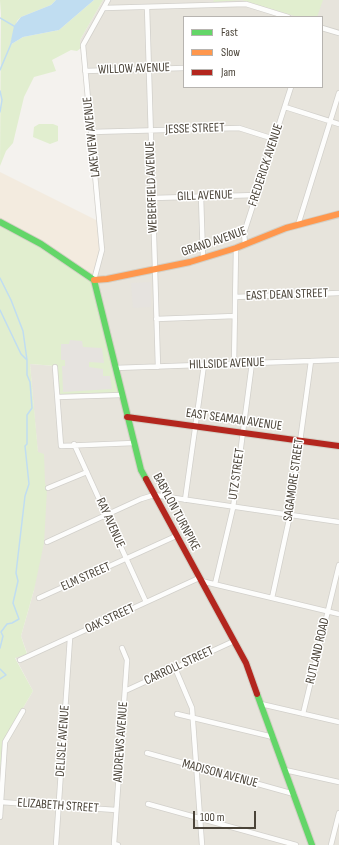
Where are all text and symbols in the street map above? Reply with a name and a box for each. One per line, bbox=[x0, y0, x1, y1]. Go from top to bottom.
legend bbox=[183, 16, 323, 88]
text: Fast bbox=[221, 25, 238, 40]
text: Slow bbox=[221, 45, 240, 60]
street label: WILLOW AVENUE bbox=[98, 60, 170, 78]
text: Jam bbox=[221, 65, 236, 80]
street label: LAKEVIEW AVENUE bbox=[80, 96, 104, 178]
street label: JESSE STREET bbox=[165, 120, 225, 138]
street label: FREDERICK AVENUE bbox=[245, 122, 287, 208]
street label: WEBERFIELD AVENUE bbox=[143, 141, 161, 233]
street label: GILL AVENUE bbox=[177, 187, 233, 205]
street label: GRAND AVENUE bbox=[179, 224, 249, 260]
street label: EAST DEAN STREET bbox=[246, 286, 328, 304]
street label: HILLSIDE AVENUE bbox=[189, 355, 265, 373]
street label: EAST SEAMAN AVENUE bbox=[185, 406, 283, 434]
street label: SAGAMORE STREET bbox=[280, 438, 308, 522]
street label: UTZ STREET bbox=[226, 447, 248, 501]
street label: BABYLON TURNPIKE bbox=[149, 470, 203, 554]
street label: RAY AVENUE bbox=[92, 496, 128, 550]
street label: ELM STREET bbox=[59, 559, 113, 595]
street label: OAK STREET bbox=[83, 601, 137, 637]
street label: RUTLAND ROAD bbox=[303, 616, 333, 686]
street label: CARROLL STREET bbox=[142, 643, 216, 689]
street label: ANDREWS AVENUE bbox=[110, 701, 132, 783]
street label: DELISLE AVENUE bbox=[53, 705, 73, 777]
street label: MADISON AVENUE bbox=[180, 756, 260, 792]
street label: ELIZABETH STREET bbox=[17, 795, 99, 817]
scale bar bbox=[195, 803, 258, 829]
text: 100 m bbox=[200, 810, 225, 825]

